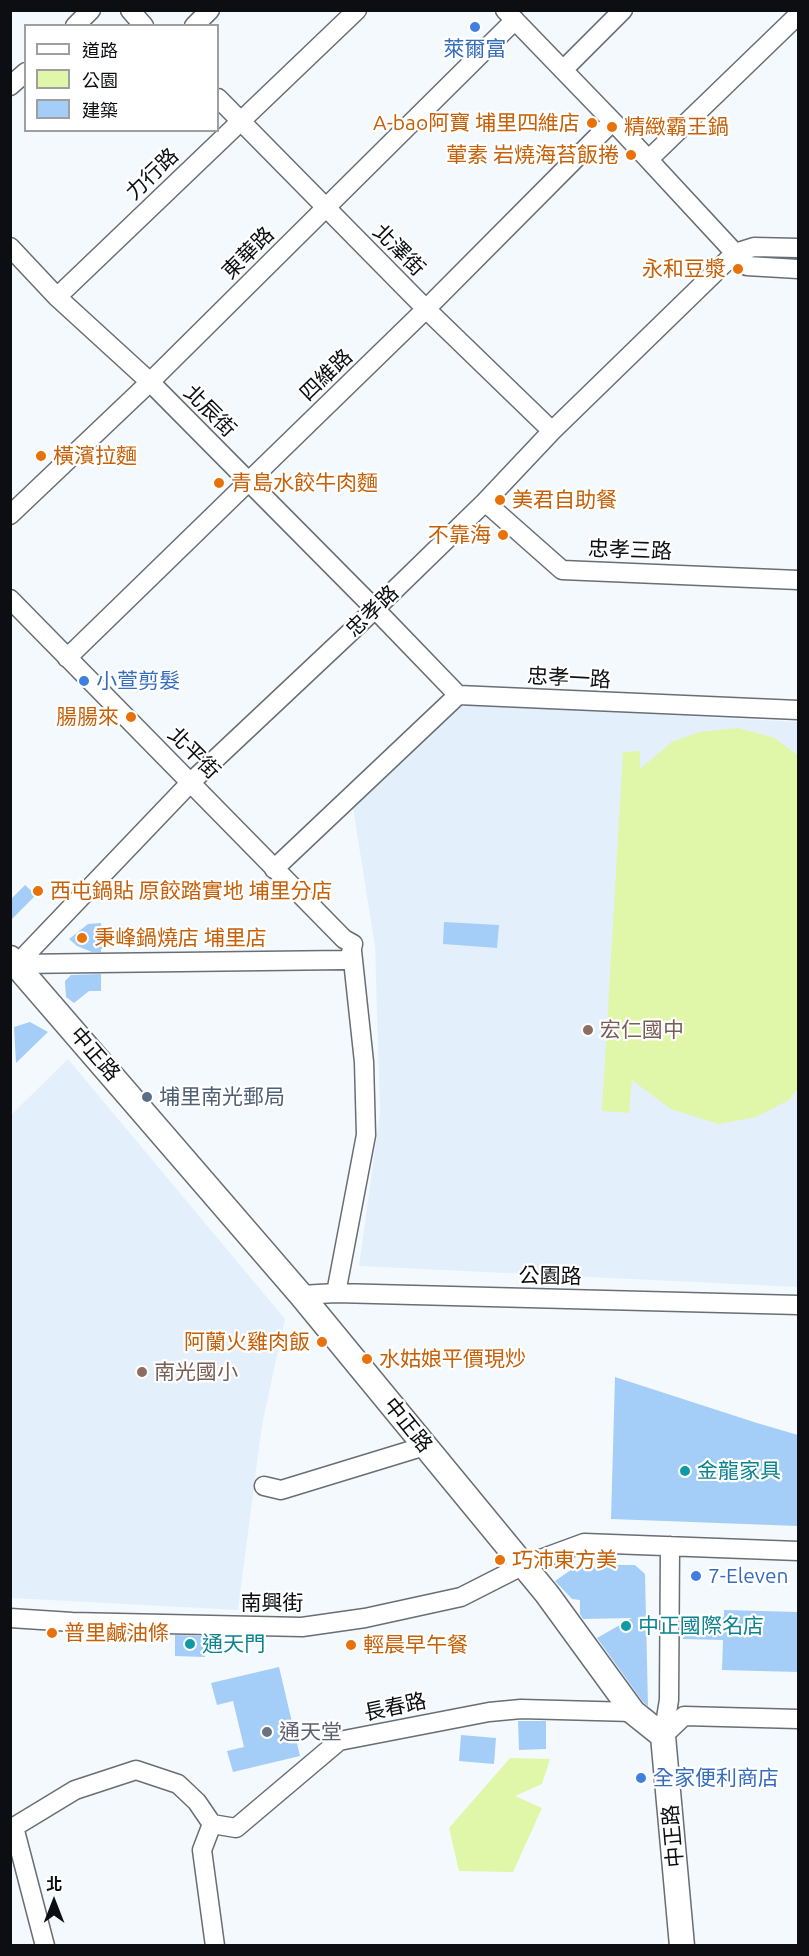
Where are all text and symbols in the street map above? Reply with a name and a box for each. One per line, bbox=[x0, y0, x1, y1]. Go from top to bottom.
marker: 萊爾富 bbox=[468, 20, 482, 34]
legend bbox=[24, 24, 219, 132]
place label: 萊爾富 bbox=[444, 36, 506, 62]
text: 道路 bbox=[82, 40, 118, 60]
text: 公園 bbox=[82, 70, 118, 90]
text: 建築 bbox=[82, 100, 118, 120]
place label: A-bao阿寶 埔里四維店 bbox=[373, 110, 580, 136]
place label: 精緻霸王鍋 bbox=[624, 114, 729, 140]
marker: A-bao阿寶 埔里四維店 bbox=[585, 116, 599, 130]
marker: 精緻霸王鍋 bbox=[605, 120, 619, 134]
place label: 葷素 岩燒海苔飯捲 bbox=[446, 142, 619, 168]
street label: 力行路 bbox=[121, 143, 183, 205]
marker: 葷素 岩燒海苔飯捲 bbox=[624, 148, 638, 162]
street label: 北澤街 bbox=[368, 219, 430, 281]
street label: 東華路 bbox=[217, 222, 279, 284]
place label: 永和豆漿 bbox=[642, 256, 726, 282]
marker: 永和豆漿 bbox=[731, 262, 745, 276]
street label: 四維路 bbox=[295, 344, 357, 406]
street label: 北辰街 bbox=[179, 380, 241, 442]
place label: 橫濱拉麵 bbox=[53, 443, 137, 469]
marker: 橫濱拉麵 bbox=[34, 449, 48, 463]
place label: 青島水餃牛肉麵 bbox=[231, 470, 378, 496]
marker: 青島水餃牛肉麵 bbox=[212, 476, 226, 490]
place label: 美君自助餐 bbox=[512, 487, 617, 513]
marker: 美君自助餐 bbox=[493, 493, 507, 507]
place label: 不靠海 bbox=[428, 522, 491, 548]
marker: 不靠海 bbox=[496, 528, 510, 542]
street label: 忠孝三路 bbox=[588, 536, 672, 564]
street label: 忠孝路 bbox=[341, 580, 403, 642]
street label: 忠孝一路 bbox=[526, 663, 612, 693]
place label: 小萱剪髮 bbox=[96, 668, 180, 694]
marker: 小萱剪髮 bbox=[77, 674, 91, 688]
place label: 腸腸來 bbox=[56, 704, 119, 730]
marker: 腸腸來 bbox=[124, 710, 138, 724]
street label: 北平街 bbox=[163, 722, 225, 784]
place label: 西屯鍋貼 原餃踏實地 埔里分店 bbox=[50, 878, 333, 904]
marker: 西屯鍋貼 原餃踏實地 埔里分店 bbox=[31, 884, 45, 898]
place label: 秉峰鍋燒店 埔里店 bbox=[94, 925, 267, 951]
marker: 秉峰鍋燒店 埔里店 bbox=[75, 931, 89, 945]
place label: 宏仁國中 bbox=[600, 1017, 684, 1043]
street label: 中正路 bbox=[65, 1022, 125, 1086]
marker: 宏仁國中 bbox=[581, 1023, 595, 1037]
place label: 埔里南光郵局 bbox=[159, 1084, 285, 1110]
marker: 埔里南光郵局 bbox=[140, 1090, 154, 1104]
street label: 公園路 bbox=[518, 1263, 582, 1289]
place label: 阿蘭火雞肉飯 bbox=[184, 1329, 310, 1355]
marker: 阿蘭火雞肉飯 bbox=[315, 1335, 329, 1349]
place label: 水姑娘平價現炒 bbox=[379, 1346, 526, 1372]
marker: 水姑娘平價現炒 bbox=[360, 1352, 374, 1366]
place label: 南光國小 bbox=[154, 1359, 238, 1385]
marker: 南光國小 bbox=[135, 1365, 149, 1379]
street label: 中正路 bbox=[378, 1393, 438, 1457]
place label: 金龍家具 bbox=[697, 1458, 781, 1484]
marker: 金龍家具 bbox=[678, 1464, 692, 1478]
place label: 巧沛東方美 bbox=[512, 1547, 617, 1573]
marker: 巧沛東方美 bbox=[493, 1553, 507, 1567]
place label: 7-Eleven bbox=[708, 1563, 789, 1589]
marker: 7-Eleven bbox=[689, 1569, 703, 1583]
street label: 南興街 bbox=[241, 1590, 303, 1616]
place label: 中正國際名店 bbox=[638, 1613, 764, 1639]
marker: 中正國際名店 bbox=[619, 1619, 633, 1633]
place label: 普里鹹油條 bbox=[64, 1620, 169, 1646]
marker: 普里鹹油條 bbox=[45, 1626, 59, 1640]
place label: 通天門 bbox=[202, 1631, 265, 1657]
place label: 輕晨早午餐 bbox=[363, 1632, 468, 1658]
marker: 通天門 bbox=[183, 1637, 197, 1651]
marker: 輕晨早午餐 bbox=[344, 1638, 358, 1652]
street label: 長春路 bbox=[362, 1688, 428, 1726]
place label: 通天堂 bbox=[279, 1719, 342, 1745]
marker: 通天堂 bbox=[260, 1725, 274, 1739]
place label: 全家便利商店 bbox=[653, 1765, 779, 1791]
marker: 全家便利商店 bbox=[634, 1771, 648, 1785]
street label: 中正路 bbox=[658, 1804, 688, 1868]
north arrow bbox=[24, 1872, 84, 1932]
text: 北 bbox=[46, 1875, 62, 1893]

